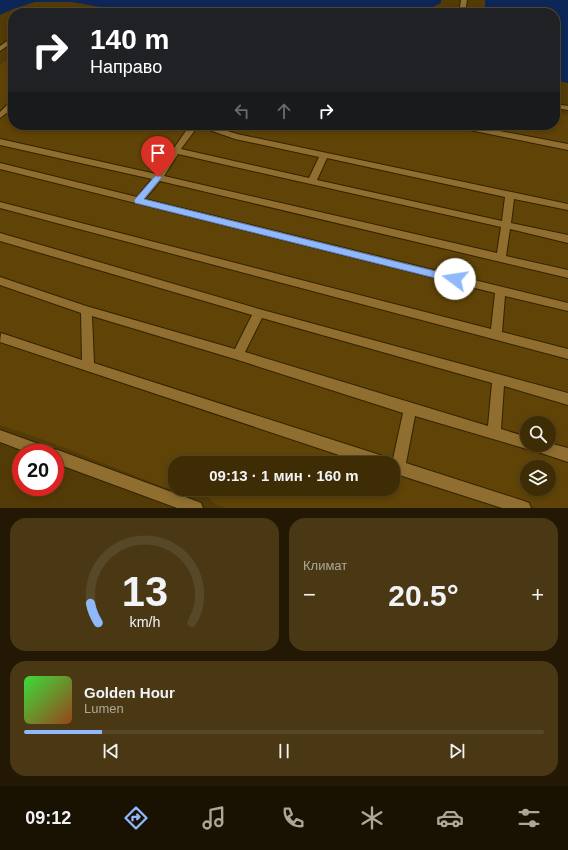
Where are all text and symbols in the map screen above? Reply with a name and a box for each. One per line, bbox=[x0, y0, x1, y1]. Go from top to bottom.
icon: right bbox=[24, 24, 76, 76]
text: 140 m bbox=[90, 24, 169, 55]
text: Направо bbox=[90, 57, 162, 77]
icon: left bbox=[231, 100, 253, 122]
icon: ahead bbox=[273, 100, 295, 122]
icon: right bbox=[315, 100, 337, 122]
pin bbox=[141, 136, 175, 177]
icon: arrive bbox=[147, 142, 169, 164]
position arrow bbox=[434, 258, 476, 300]
map controls bbox=[520, 416, 556, 496]
button: search bbox=[520, 416, 556, 452]
speed limit sign: 20 bbox=[12, 444, 64, 496]
button: layers bbox=[520, 460, 556, 496]
text: 09:13 · 1 мин · 160 m bbox=[209, 467, 359, 484]
text: Климат bbox=[303, 558, 347, 573]
text: 13 bbox=[121, 567, 168, 614]
text: 20.5° bbox=[388, 579, 459, 612]
text: − bbox=[303, 582, 316, 607]
text: + bbox=[531, 582, 544, 607]
text: km/h bbox=[129, 613, 160, 629]
text: Golden Hour bbox=[84, 684, 175, 701]
text: Lumen bbox=[84, 701, 124, 716]
icon: previous bbox=[100, 740, 122, 762]
icon: pause bbox=[273, 740, 295, 762]
icon: next bbox=[446, 740, 468, 762]
icon: directions bbox=[122, 804, 150, 832]
icon: music bbox=[200, 804, 228, 832]
icon: phone bbox=[279, 804, 307, 832]
icon: climate bbox=[358, 804, 386, 832]
icon: car bbox=[436, 804, 464, 832]
icon: filters bbox=[515, 804, 543, 832]
text: 09:12 bbox=[25, 808, 71, 828]

